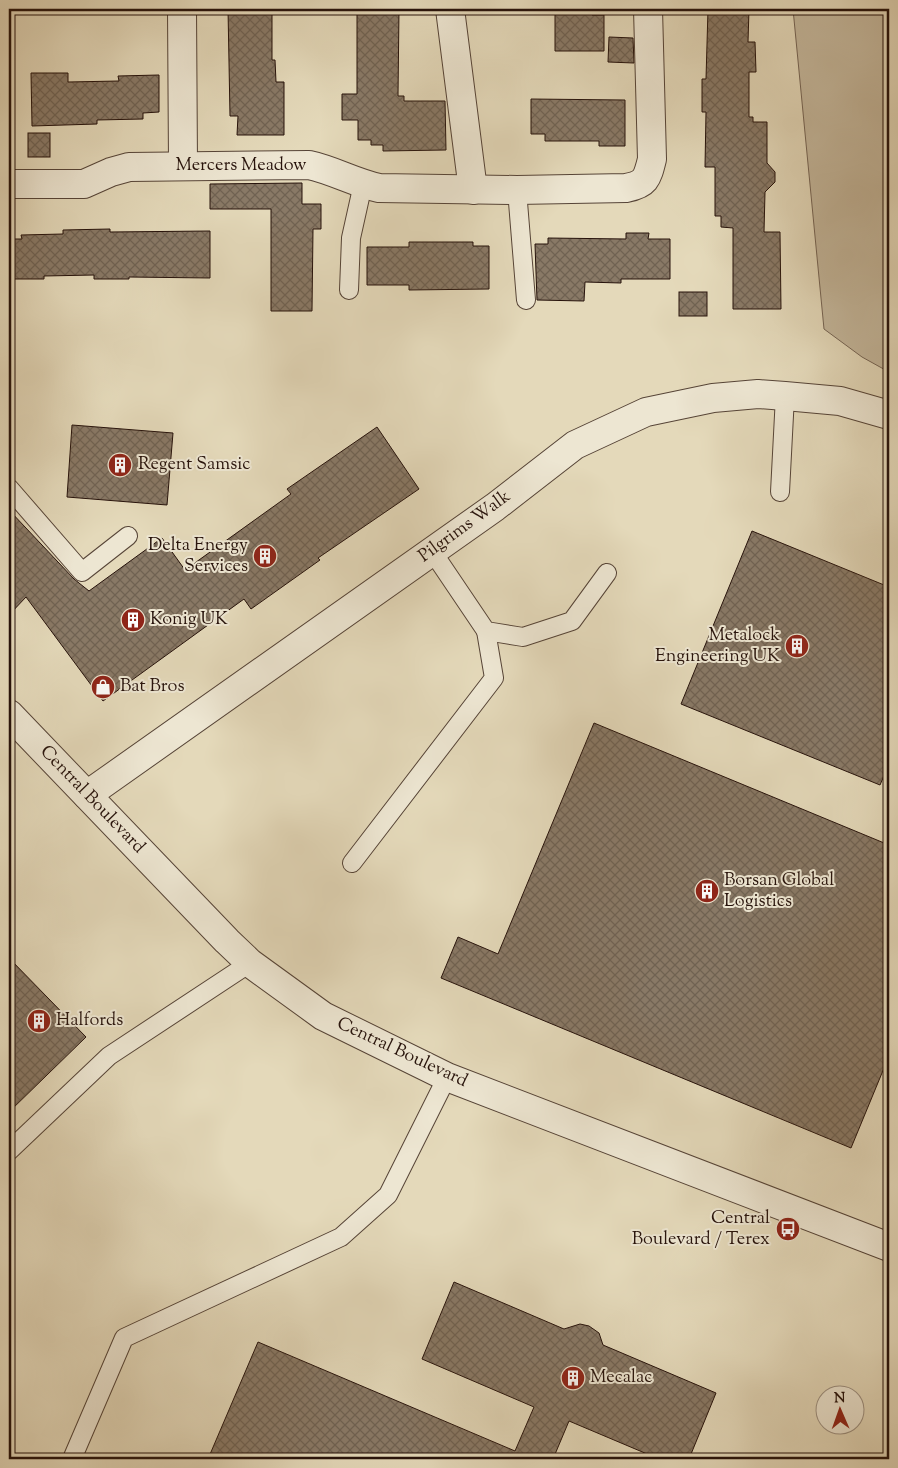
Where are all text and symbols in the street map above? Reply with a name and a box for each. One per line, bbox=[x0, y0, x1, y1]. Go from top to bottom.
street label: Mercers Meadow bbox=[175, 153, 307, 179]
building icon: Regent Samsic bbox=[107, 452, 133, 478]
place label: Regent Samsic bbox=[138, 452, 250, 478]
street label: Pilgrims Walk bbox=[413, 484, 517, 569]
place label: Delta Energy Services bbox=[148, 533, 248, 580]
building icon: Delta Energy Services bbox=[252, 543, 278, 569]
building icon: Konig UK bbox=[120, 607, 146, 633]
place label: Konig UK bbox=[150, 607, 228, 633]
place label: Metalock Engineering UK bbox=[655, 623, 780, 670]
building icon: Metalock Engineering UK bbox=[784, 633, 810, 659]
shop icon: Bat Bros bbox=[90, 674, 116, 700]
place label: Bat Bros bbox=[120, 674, 184, 700]
street label: Central Boulevard bbox=[33, 740, 151, 860]
place label: Borsan Global Logistics bbox=[724, 868, 834, 915]
building icon: Borsan Global Logistics bbox=[694, 878, 720, 904]
building icon: Halfords bbox=[26, 1008, 52, 1034]
place label: Halfords bbox=[56, 1008, 123, 1034]
street label: Central Boulevard bbox=[332, 1011, 472, 1095]
place label: Central Boulevard / Terex bbox=[632, 1206, 770, 1253]
bus stop icon: Central Boulevard / Terex bbox=[775, 1216, 801, 1242]
building icon: Mecalac bbox=[560, 1365, 586, 1391]
place label: Mecalac bbox=[590, 1365, 652, 1391]
north arrow bbox=[816, 1386, 866, 1436]
text: N bbox=[834, 1389, 846, 1409]

